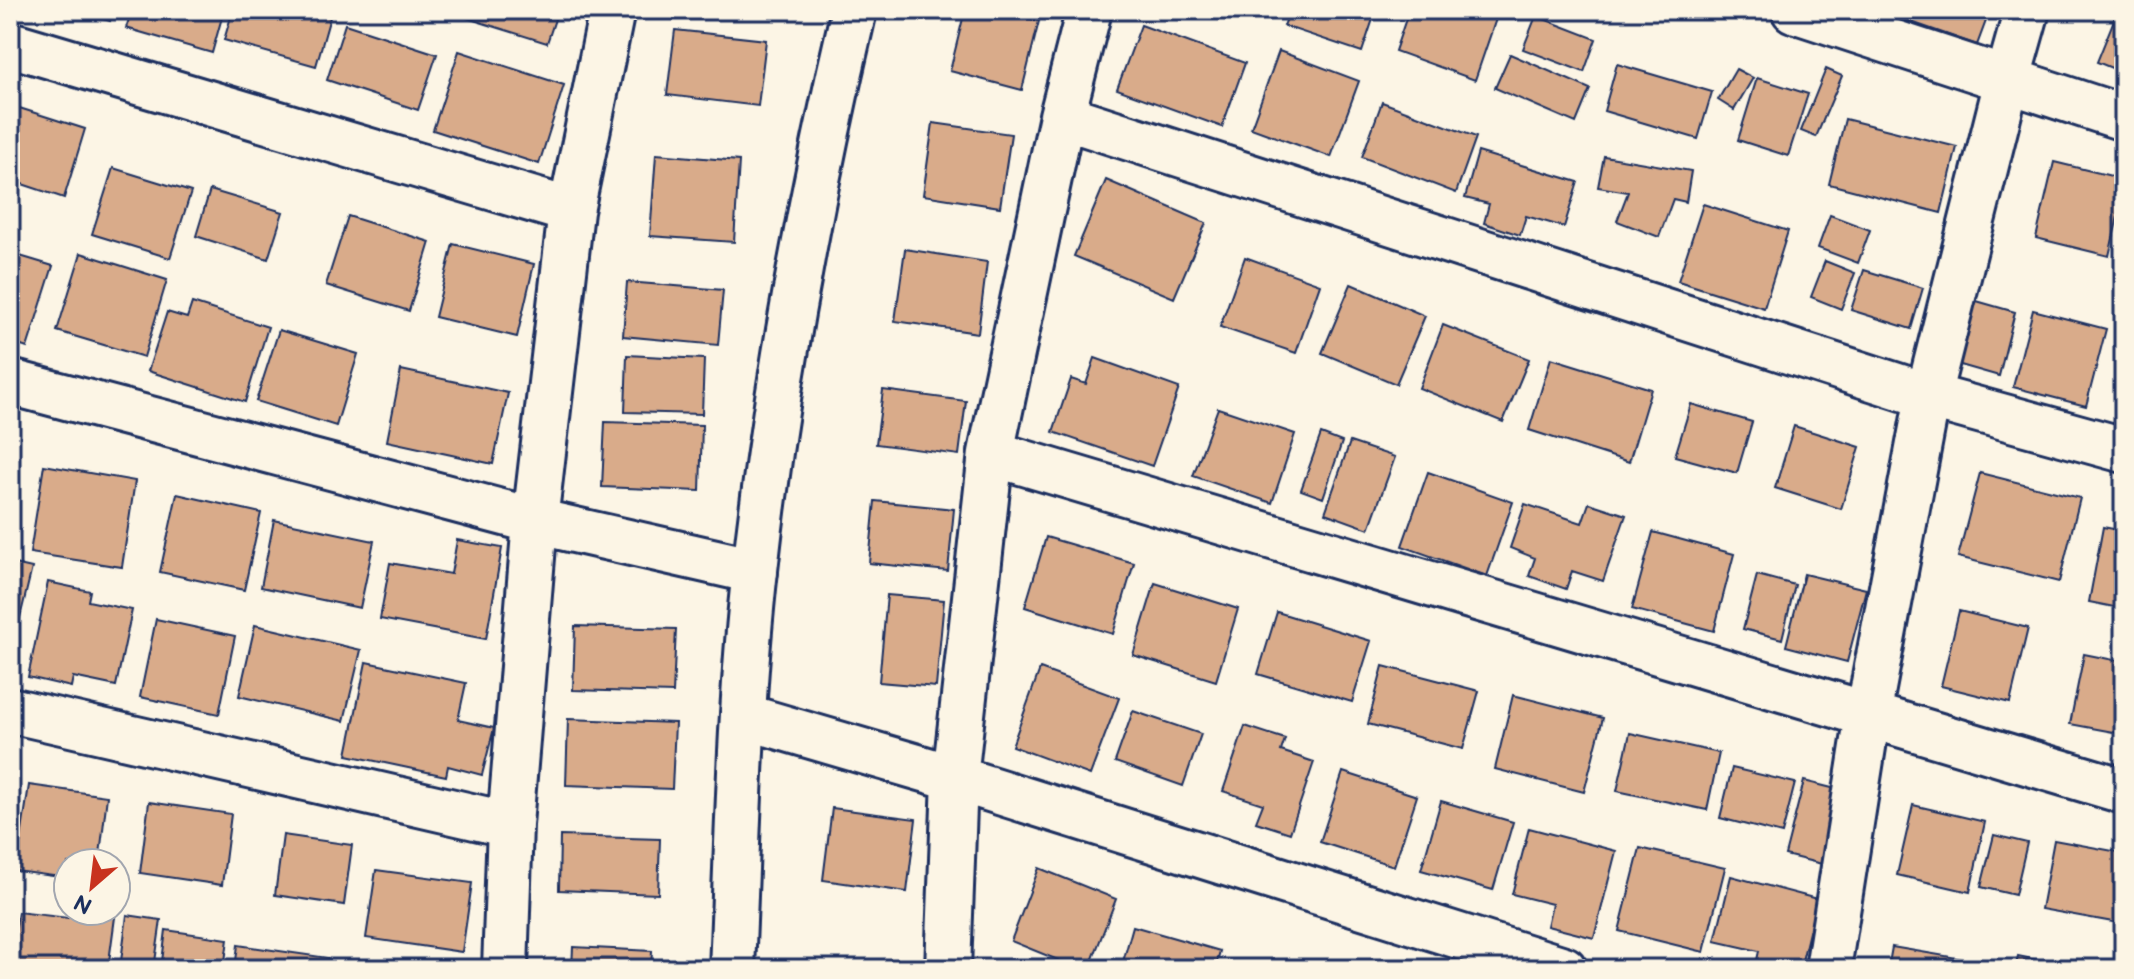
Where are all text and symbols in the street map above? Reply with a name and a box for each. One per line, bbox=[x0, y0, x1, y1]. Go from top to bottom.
north arrow bbox=[52, 847, 132, 927]
text: N bbox=[70, 888, 97, 919]

